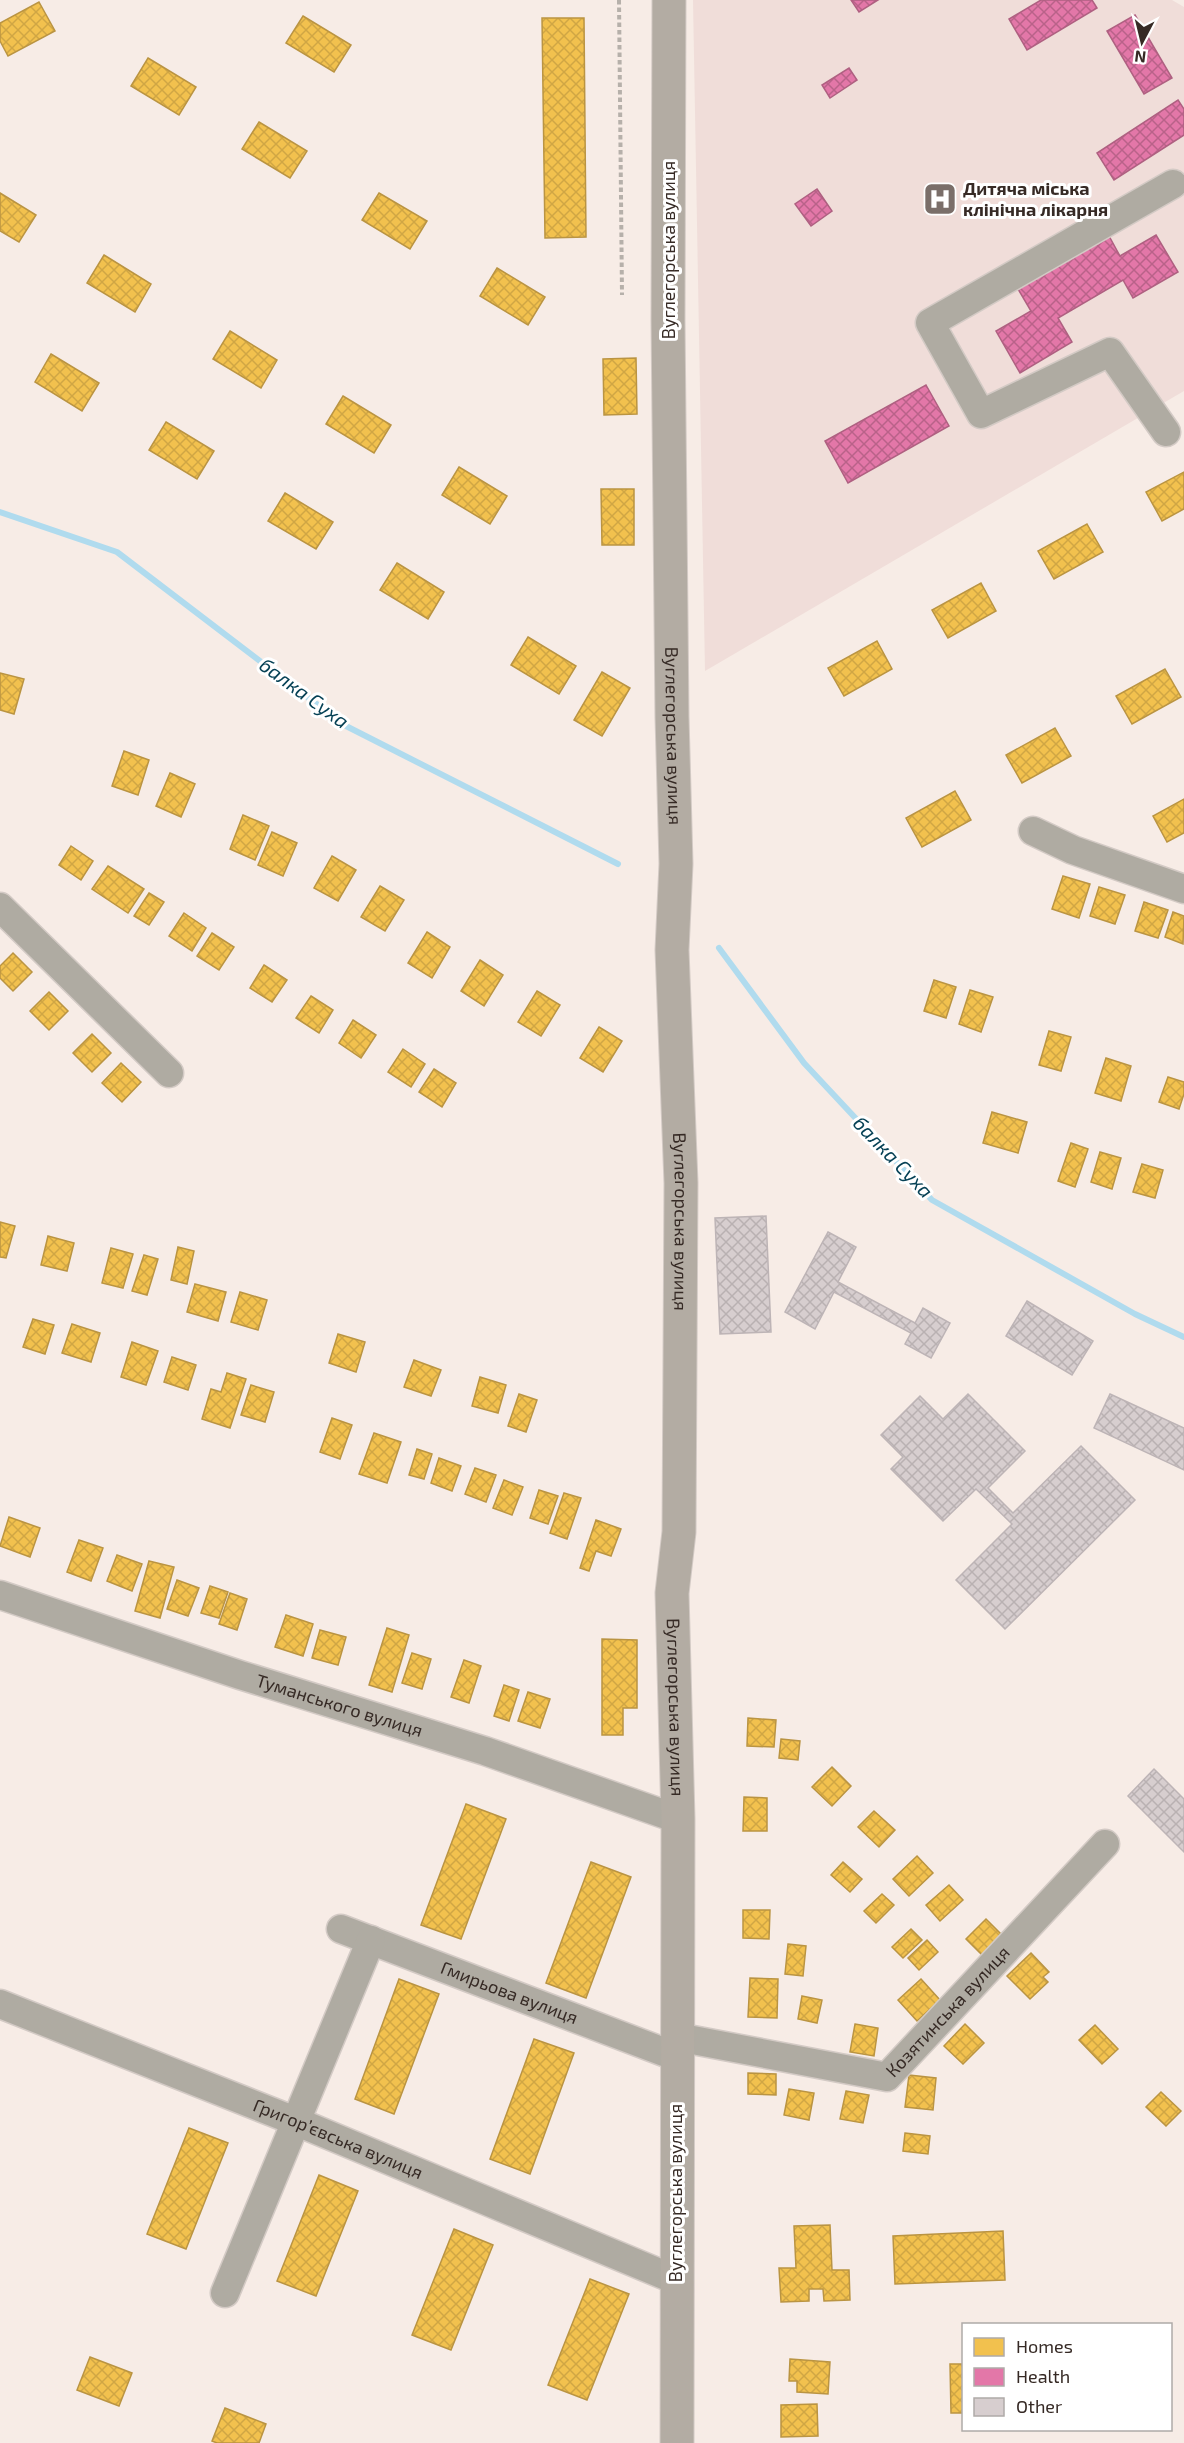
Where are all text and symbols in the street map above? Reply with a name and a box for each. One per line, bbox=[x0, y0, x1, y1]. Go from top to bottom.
north arrow bbox=[1112, 12, 1172, 72]
text: N bbox=[1133, 47, 1147, 68]
street label: Вуглегорська вулиця bbox=[657, 161, 679, 339]
place label: Дитяча міська клінічна лікарня bbox=[963, 177, 1108, 220]
hospital icon: Дитяча міська клінічна лікарня bbox=[922, 181, 958, 217]
street label: Вуглегорська вулиця bbox=[661, 647, 687, 825]
water label: балка Суха bbox=[255, 652, 354, 733]
water label: балка Суха bbox=[849, 1110, 939, 1202]
street label: Вуглегорська вулиця bbox=[669, 1132, 693, 1311]
street label: Вуглегорська вулиця bbox=[663, 1618, 689, 1797]
street label: Туманського вулиця bbox=[254, 1669, 426, 1741]
street label: Козятинська вулиця bbox=[881, 1941, 1014, 2081]
street label: Гмирьова вулиця bbox=[438, 1956, 581, 2028]
street label: Григор’євська вулиця bbox=[250, 2094, 426, 2183]
street label: Вуглегорська вулиця bbox=[664, 2104, 686, 2282]
legend bbox=[962, 2323, 1172, 2431]
text: Homes bbox=[1016, 2335, 1073, 2357]
text: Health bbox=[1016, 2365, 1070, 2387]
text: Other bbox=[1016, 2395, 1062, 2417]

